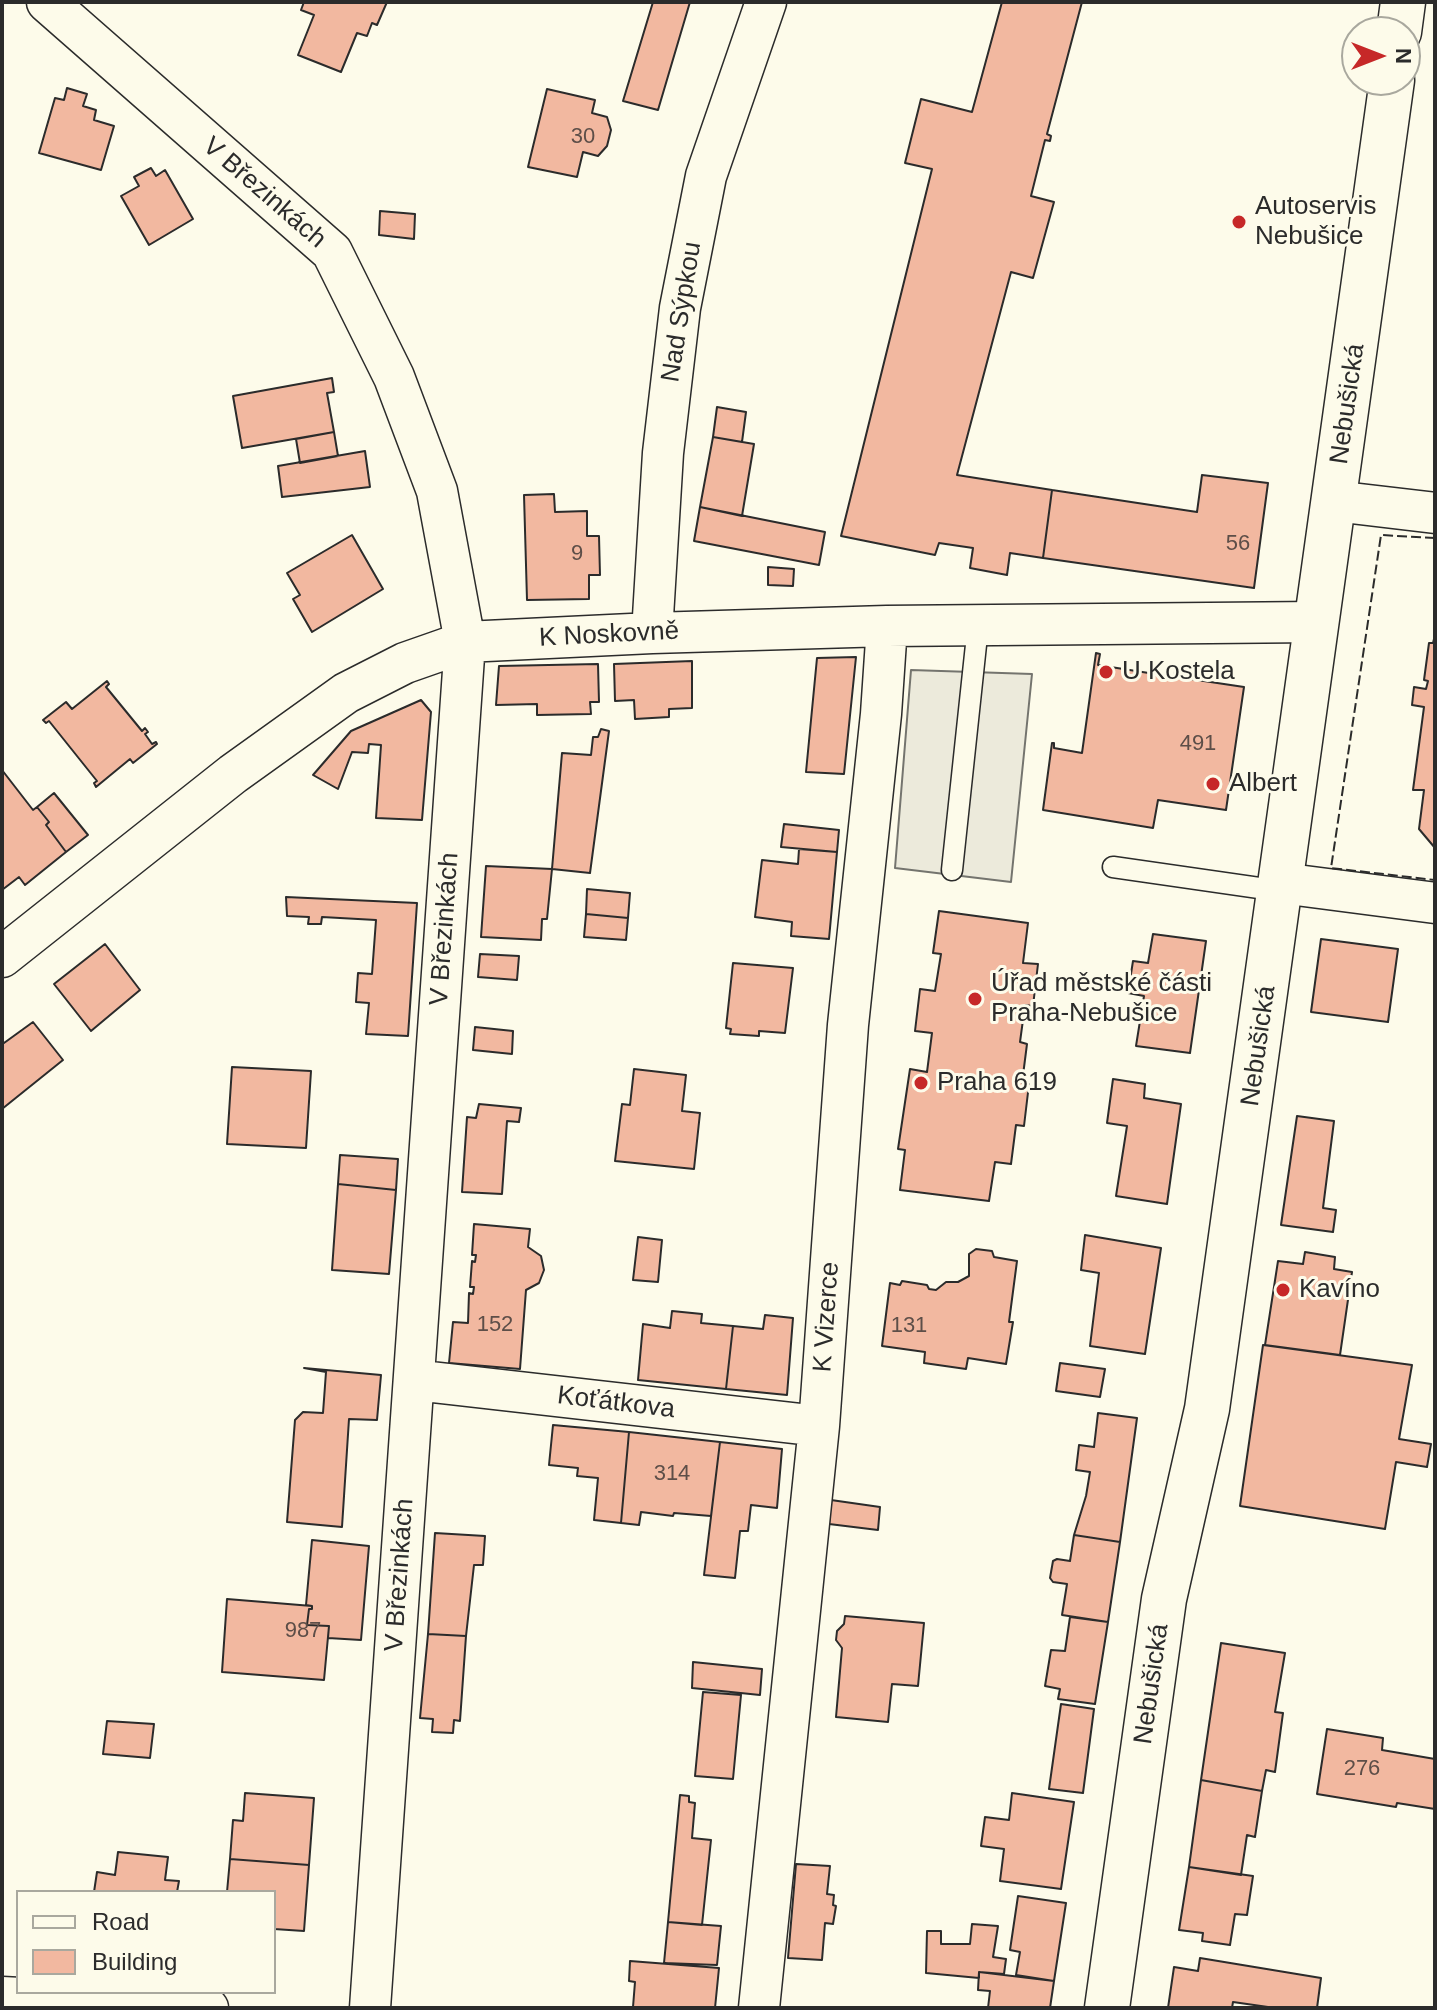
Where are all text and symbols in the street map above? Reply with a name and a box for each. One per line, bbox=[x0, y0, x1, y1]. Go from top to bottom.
north arrow bbox=[1341, 16, 1421, 96]
text: N bbox=[1391, 48, 1416, 64]
house number: 30 bbox=[571, 124, 595, 150]
street label: V Březinkách bbox=[196, 131, 332, 255]
place label: Autoservis Nebušice bbox=[1255, 191, 1376, 252]
marker: Autoservis Nebušice bbox=[1230, 213, 1248, 231]
street label: Nad Sýpkou bbox=[656, 240, 708, 384]
street label: Nebušická bbox=[1324, 342, 1372, 466]
house number: 56 bbox=[1226, 531, 1250, 557]
house number: 9 bbox=[571, 541, 583, 567]
street label: K Noskovně bbox=[538, 616, 680, 654]
place label: U Kostela bbox=[1122, 656, 1235, 688]
marker: U Kostela bbox=[1097, 663, 1115, 681]
house number: 491 bbox=[1180, 731, 1216, 757]
place label: Albert bbox=[1229, 768, 1297, 800]
marker: Albert bbox=[1204, 775, 1222, 793]
street label: V Březinkách bbox=[424, 852, 466, 1006]
place label: Úřad městské části Praha-Nebušice bbox=[991, 968, 1212, 1030]
street label: Nebušická bbox=[1235, 984, 1283, 1108]
marker: Úřad městské části Praha-Nebušice bbox=[966, 990, 984, 1008]
place label: Praha 619 bbox=[937, 1067, 1057, 1099]
marker: Praha 619 bbox=[912, 1074, 930, 1092]
street label: K Vizerce bbox=[808, 1261, 846, 1373]
place label: Kavíno bbox=[1299, 1274, 1380, 1306]
marker: Kavíno bbox=[1274, 1281, 1292, 1299]
house number: 152 bbox=[477, 1312, 513, 1338]
house number: 131 bbox=[891, 1313, 927, 1339]
street label: Koťátkova bbox=[555, 1380, 677, 1426]
house number: 314 bbox=[654, 1461, 690, 1487]
street label: V Březinkách bbox=[379, 1498, 421, 1652]
house number: 987 bbox=[285, 1618, 321, 1644]
street label: Nebušická bbox=[1128, 1622, 1176, 1746]
house number: 276 bbox=[1344, 1756, 1380, 1782]
legend bbox=[16, 1890, 276, 1994]
text: Road bbox=[92, 1908, 149, 1935]
text: Building bbox=[92, 1948, 177, 1975]

